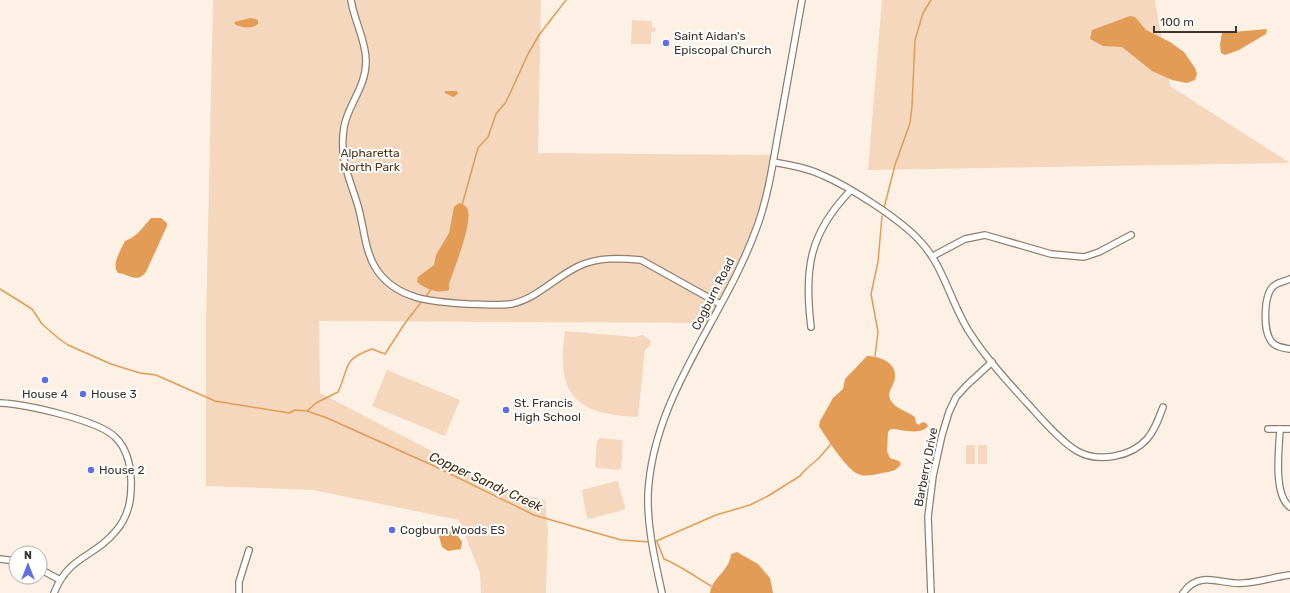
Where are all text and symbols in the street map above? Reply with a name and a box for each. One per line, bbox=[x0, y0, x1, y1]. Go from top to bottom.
scale bar bbox=[1154, 8, 1236, 34]
text: 100 m bbox=[1160, 15, 1194, 29]
place label: Saint Aidan's Episcopal Church bbox=[674, 29, 772, 57]
marker: Saint Aidan's Episcopal Church bbox=[661, 38, 671, 48]
park label: Alpharetta North Park bbox=[340, 146, 401, 174]
street label: Cogburn Road bbox=[689, 255, 737, 333]
marker: House 4 bbox=[40, 375, 50, 385]
place label: House 4 bbox=[22, 387, 68, 401]
place label: House 3 bbox=[91, 387, 137, 401]
marker: House 3 bbox=[78, 389, 88, 399]
place label: St. Francis High School bbox=[514, 396, 581, 424]
marker: St. Francis High School bbox=[501, 405, 511, 415]
street label: Barberry Drive bbox=[911, 426, 941, 508]
water label: Copper Sandy Creek bbox=[427, 449, 545, 514]
place label: House 2 bbox=[99, 463, 145, 477]
marker: House 2 bbox=[86, 465, 96, 475]
place label: Cogburn Woods ES bbox=[400, 523, 505, 537]
marker: Cogburn Woods ES bbox=[387, 525, 397, 535]
north arrow bbox=[8, 545, 48, 585]
text: N bbox=[24, 549, 32, 562]

